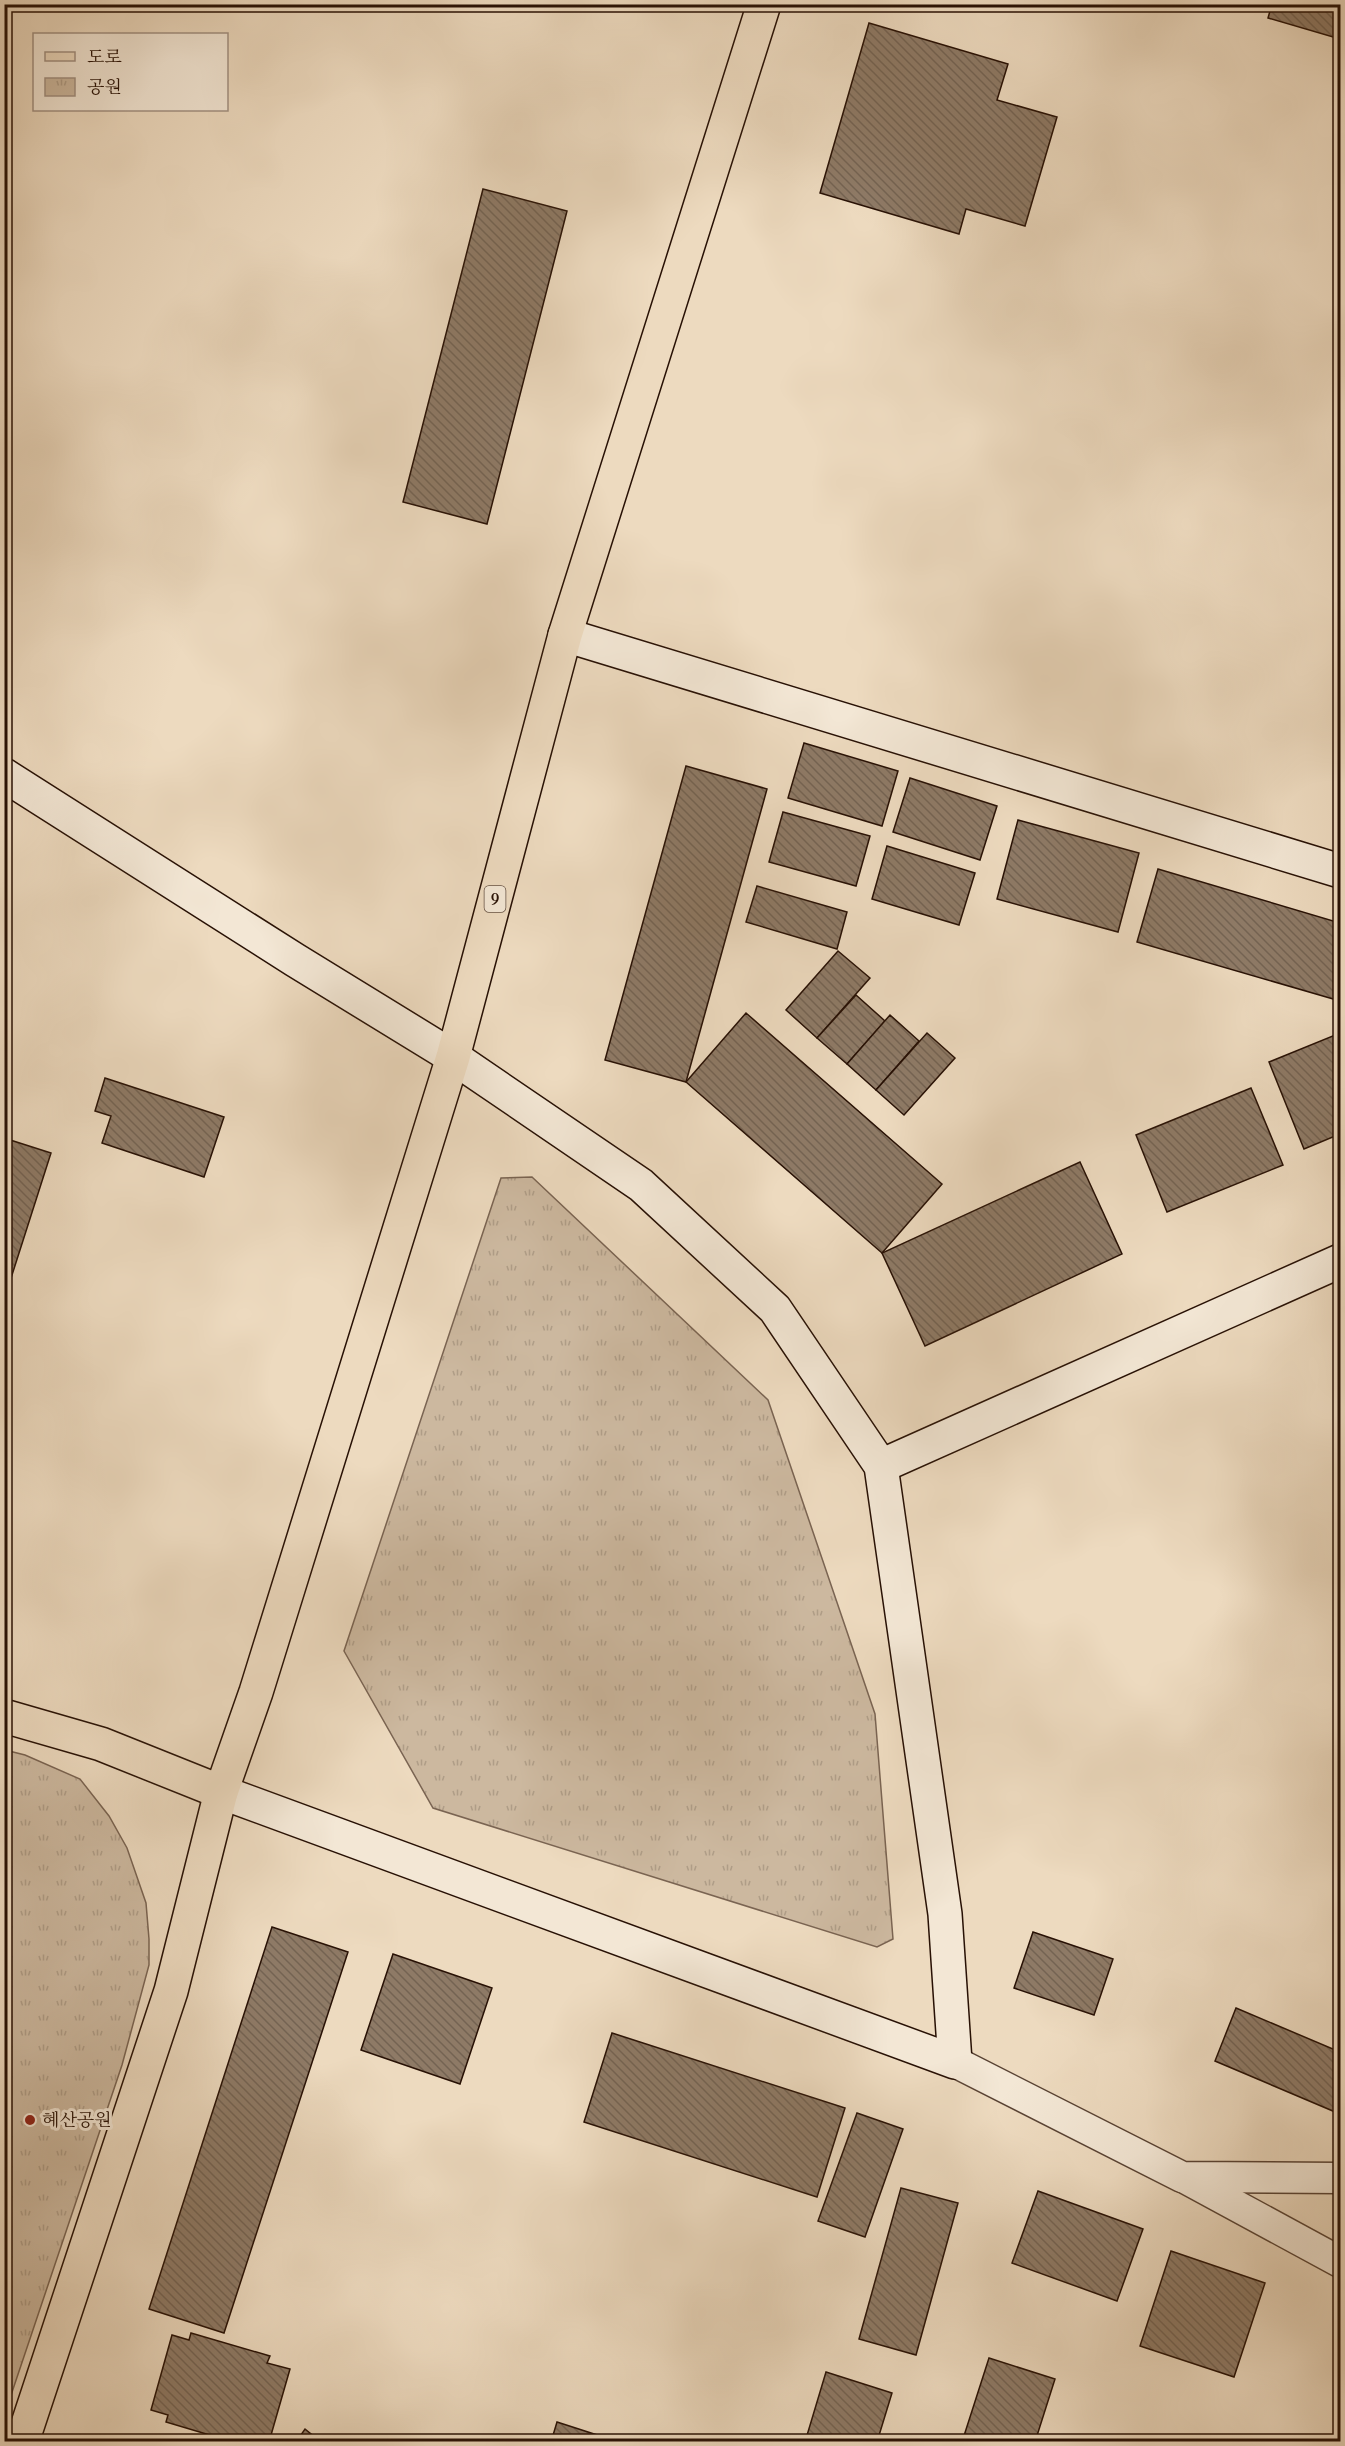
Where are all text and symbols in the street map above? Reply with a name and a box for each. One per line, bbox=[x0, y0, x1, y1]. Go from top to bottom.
legend bbox=[33, 33, 228, 111]
text: 도로 bbox=[87, 45, 122, 70]
text: 공원 bbox=[87, 75, 122, 100]
road number: 9 bbox=[484, 886, 506, 912]
place label: 혜산공원 bbox=[42, 2108, 112, 2133]
marker: 혜산공원 bbox=[23, 2113, 37, 2127]

